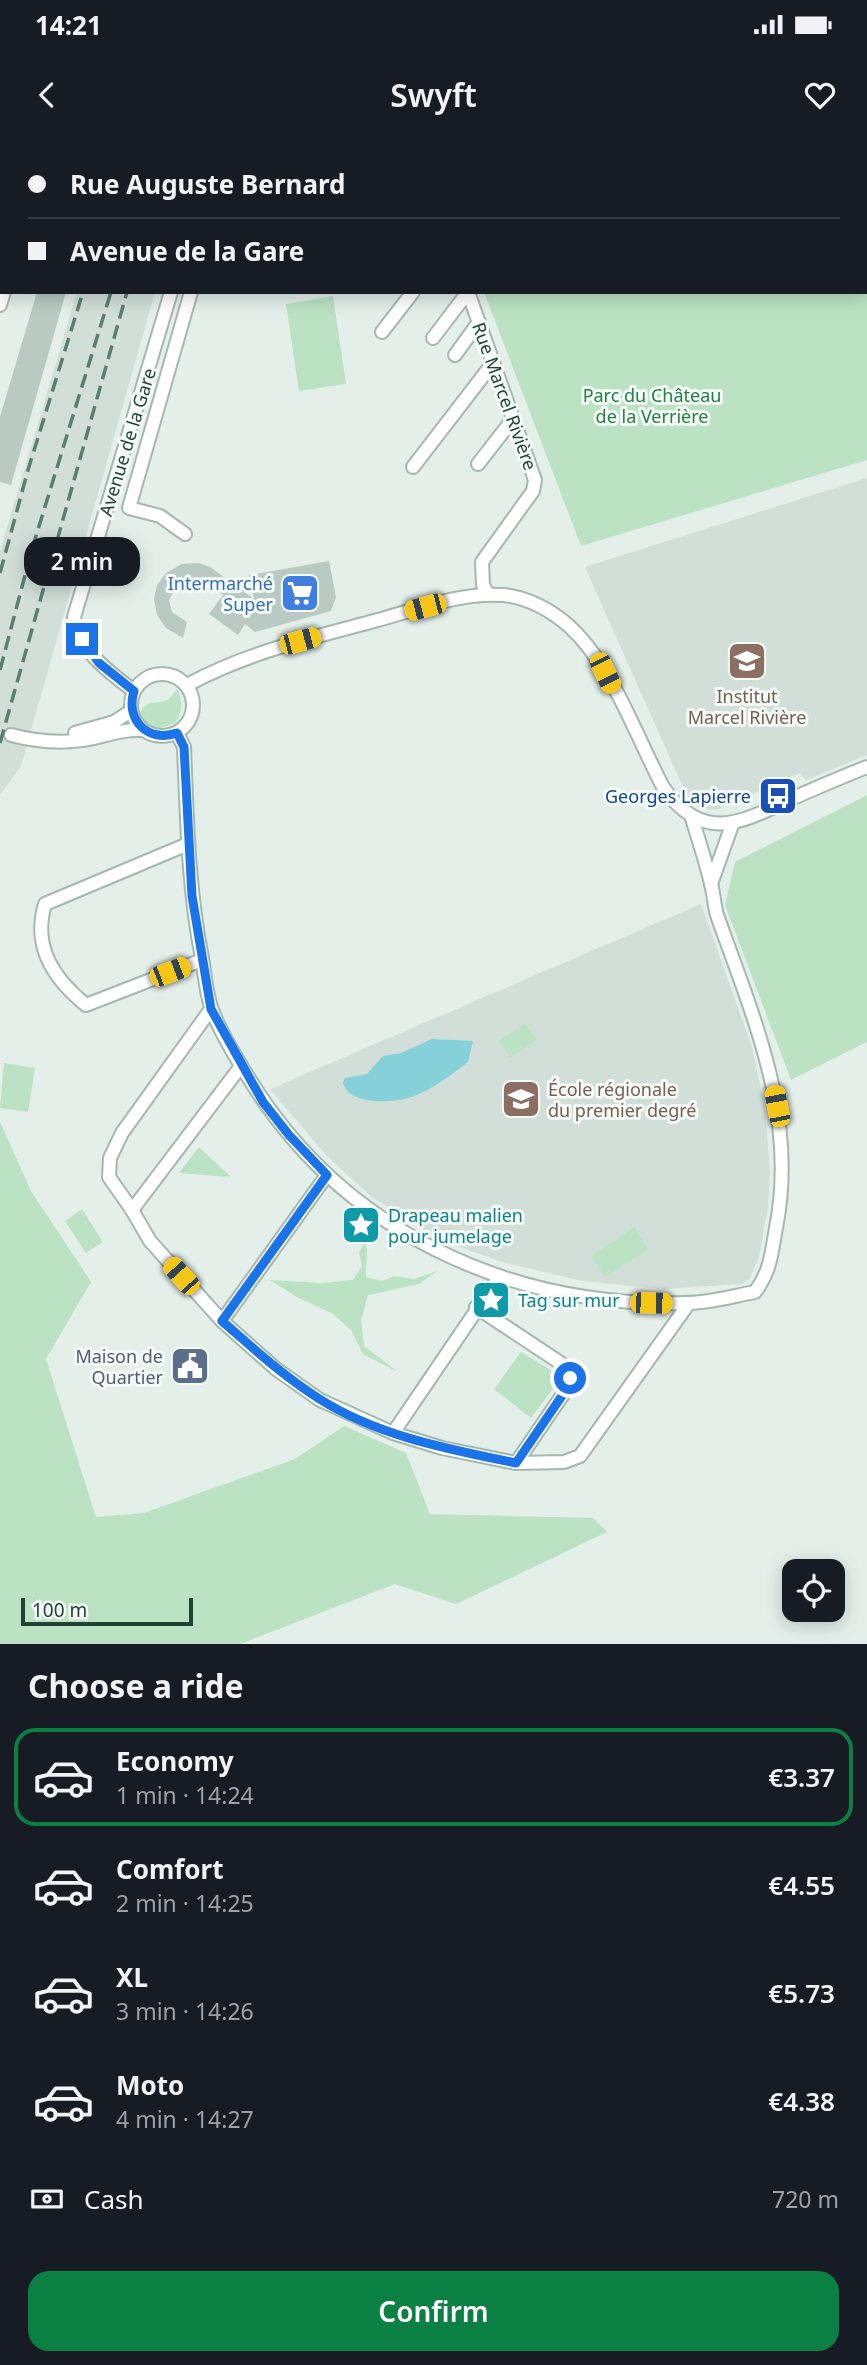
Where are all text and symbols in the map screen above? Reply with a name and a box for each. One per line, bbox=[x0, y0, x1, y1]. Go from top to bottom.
text: 14:21 bbox=[35, 7, 102, 43]
text: Swyft bbox=[390, 73, 477, 116]
icon: back bbox=[28, 76, 66, 114]
icon: heart bbox=[801, 76, 839, 114]
text: Rue Auguste Bernard bbox=[70, 166, 346, 202]
text: Avenue de la Gare bbox=[70, 233, 304, 269]
street label: Rue Marcel Rivière bbox=[467, 319, 543, 473]
street label: Avenue de la Gare bbox=[93, 365, 161, 519]
park label: Parc du Château de la Verrière bbox=[583, 383, 721, 428]
callout: 2 min bbox=[24, 538, 140, 587]
text: 2 min bbox=[51, 545, 113, 577]
place label: Intermarché Super bbox=[168, 571, 274, 616]
supermarket icon: Intermarché Super bbox=[279, 572, 321, 614]
car bbox=[402, 591, 449, 623]
route end bbox=[66, 623, 98, 655]
car bbox=[277, 625, 324, 657]
school or university icon: Institut Marcel Rivière bbox=[726, 640, 768, 682]
car bbox=[587, 650, 624, 696]
place label: Institut Marcel Rivière bbox=[688, 684, 806, 729]
bus stop icon: Georges Lapierre bbox=[757, 775, 799, 817]
place label: Georges Lapierre bbox=[605, 784, 751, 808]
car bbox=[147, 955, 194, 989]
place label: École régionale du premier degré bbox=[548, 1077, 696, 1122]
school or university icon: École régionale du premier degré bbox=[500, 1078, 542, 1120]
car bbox=[763, 1083, 792, 1129]
place label: Drapeau malien pour jumelage bbox=[388, 1203, 523, 1248]
place icon: Drapeau malien pour jumelage bbox=[340, 1204, 382, 1246]
car bbox=[160, 1253, 203, 1299]
place icon: Tag sur mur bbox=[470, 1279, 512, 1321]
place label: Tag sur mur bbox=[518, 1288, 620, 1312]
car bbox=[630, 1292, 673, 1314]
place label: Maison de Quartier bbox=[75, 1344, 164, 1389]
public building icon: Maison de Quartier bbox=[169, 1345, 211, 1387]
route start bbox=[554, 1362, 586, 1394]
map controls bbox=[782, 1559, 845, 1622]
button: locate bbox=[782, 1559, 845, 1622]
scale bar bbox=[21, 1595, 192, 1627]
text: 100 m bbox=[32, 1597, 87, 1623]
text: Choose a ride bbox=[28, 1664, 244, 1707]
text: Economy bbox=[116, 1743, 234, 1779]
icon: car bbox=[32, 1746, 95, 1809]
text: €3.37 bbox=[768, 1759, 835, 1795]
text: 1 min · 14:24 bbox=[116, 1779, 254, 1811]
text: Comfort bbox=[116, 1851, 224, 1887]
icon: car bbox=[32, 1854, 95, 1917]
text: €4.55 bbox=[768, 1867, 835, 1903]
text: 2 min · 14:25 bbox=[116, 1887, 254, 1919]
text: XL bbox=[116, 1959, 148, 1995]
icon: car bbox=[32, 1962, 95, 2025]
text: €5.73 bbox=[768, 1975, 835, 2011]
text: 3 min · 14:26 bbox=[116, 1995, 254, 2027]
text: Moto bbox=[116, 2067, 184, 2103]
icon: car bbox=[32, 2070, 95, 2133]
text: €4.38 bbox=[768, 2083, 835, 2119]
text: 4 min · 14:27 bbox=[116, 2103, 254, 2135]
icon: cash bbox=[28, 2180, 66, 2218]
text: Cash bbox=[84, 2181, 144, 2217]
text: 720 m bbox=[772, 2183, 839, 2215]
button: Confirm bbox=[28, 2271, 839, 2351]

